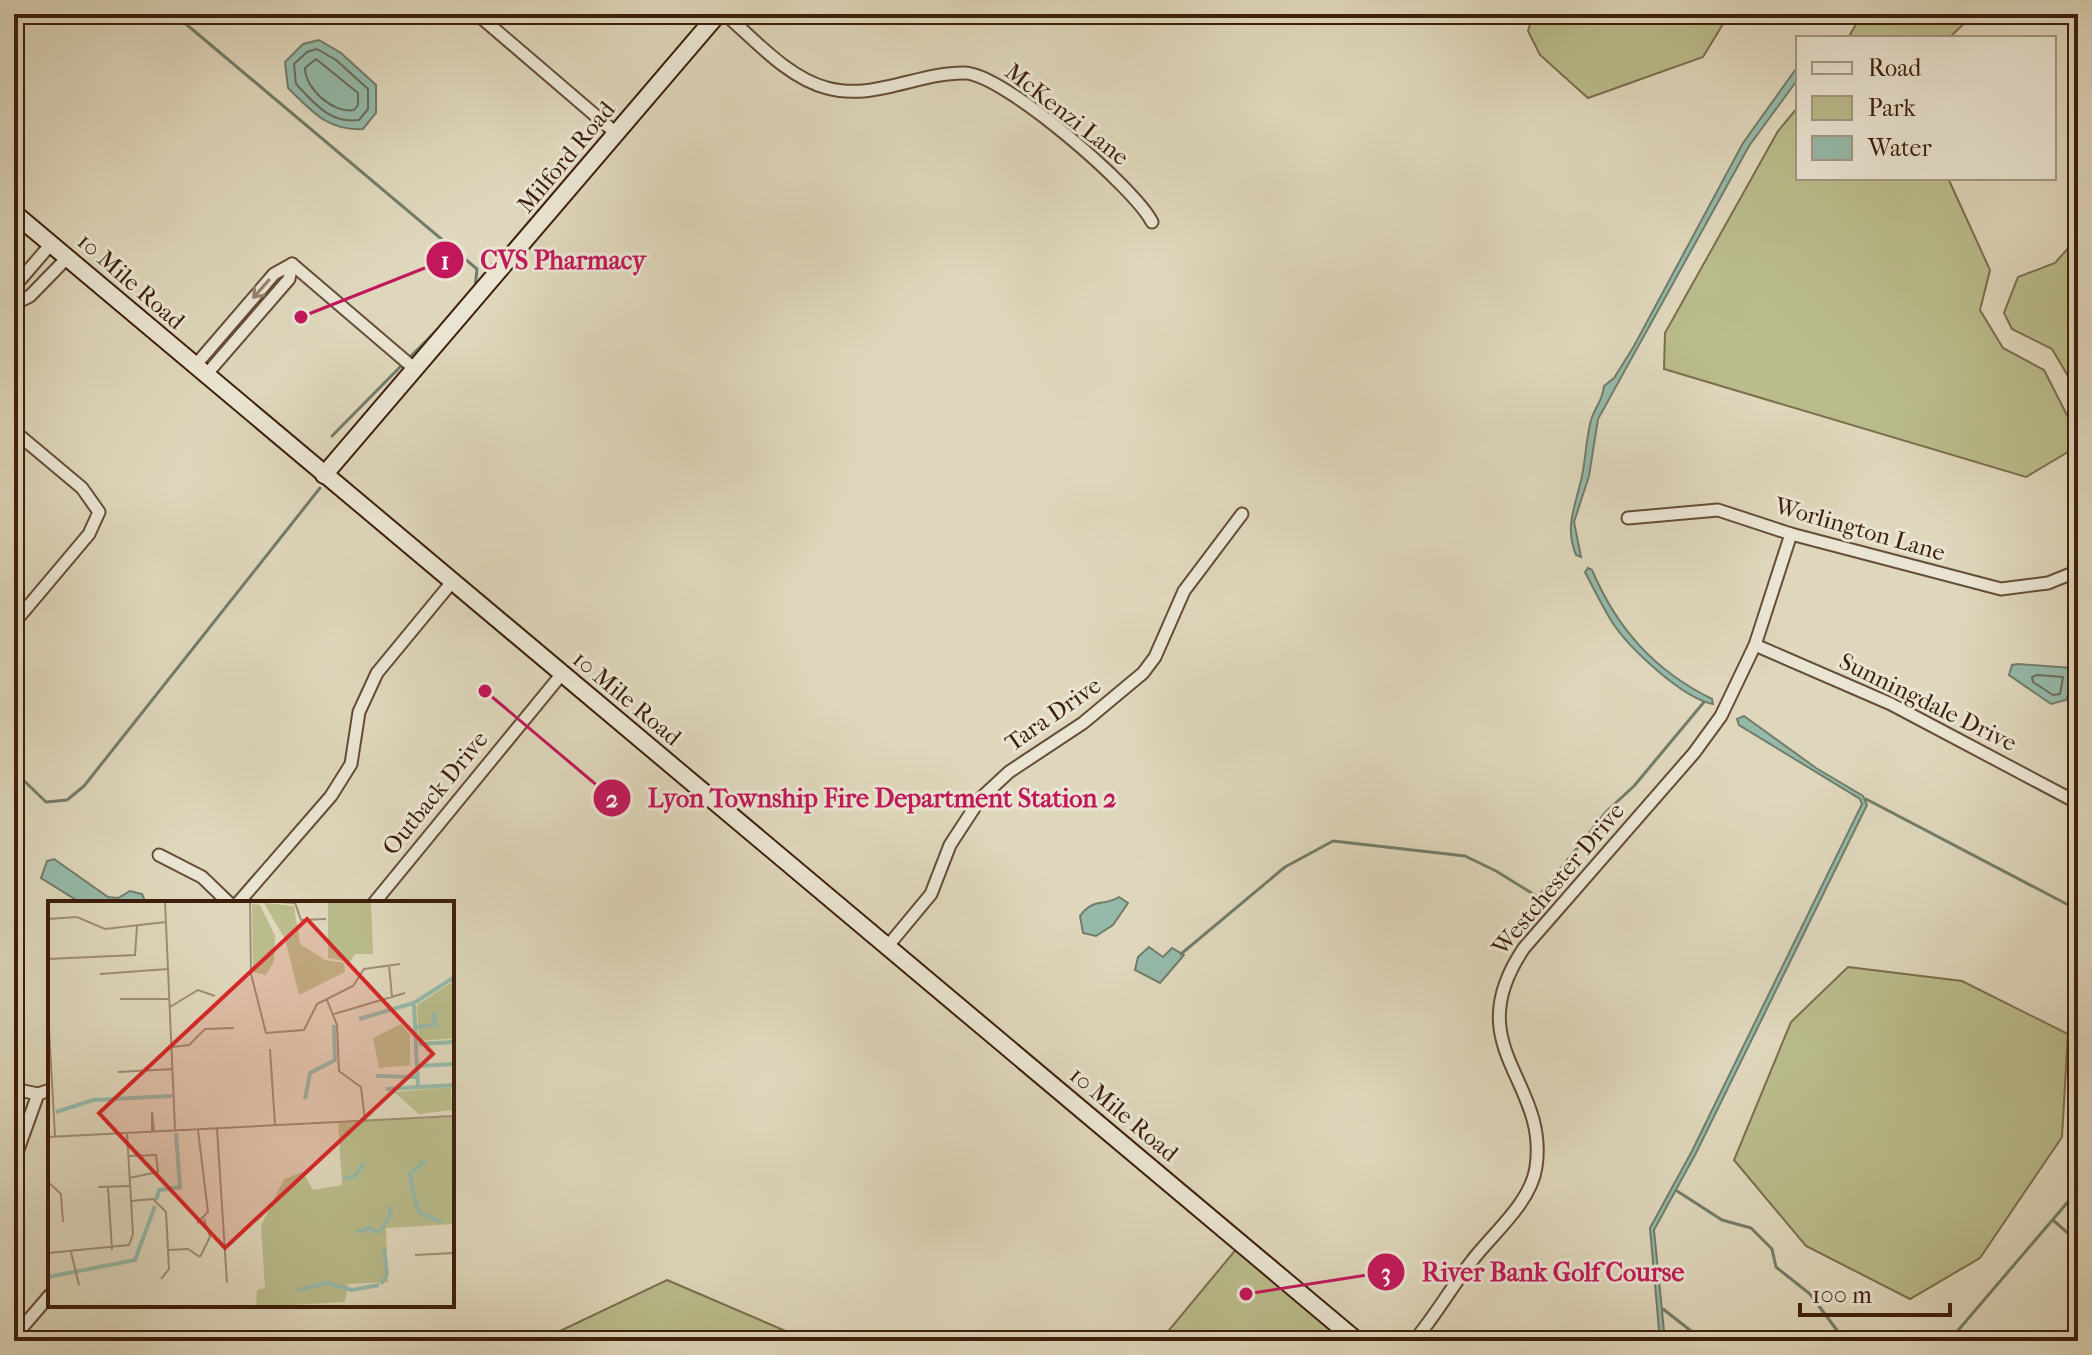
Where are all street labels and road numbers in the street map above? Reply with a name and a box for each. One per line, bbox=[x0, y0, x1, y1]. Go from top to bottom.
street label: McKenzi Lane bbox=[1000, 57, 1134, 171]
street label: Milford Road bbox=[511, 95, 621, 218]
street label: 10 Mile Road bbox=[72, 227, 191, 336]
street label: Worlington Lane bbox=[1771, 491, 1948, 567]
street label: 10 Mile Road bbox=[567, 645, 688, 752]
street label: Sunningdale Drive bbox=[1835, 647, 2021, 757]
street label: Tara Drive bbox=[1000, 671, 1106, 757]
street label: Outback Drive bbox=[376, 725, 494, 861]
street label: Westchester Drive bbox=[1485, 797, 1630, 962]
street label: 10 Mile Road bbox=[1064, 1061, 1185, 1168]

